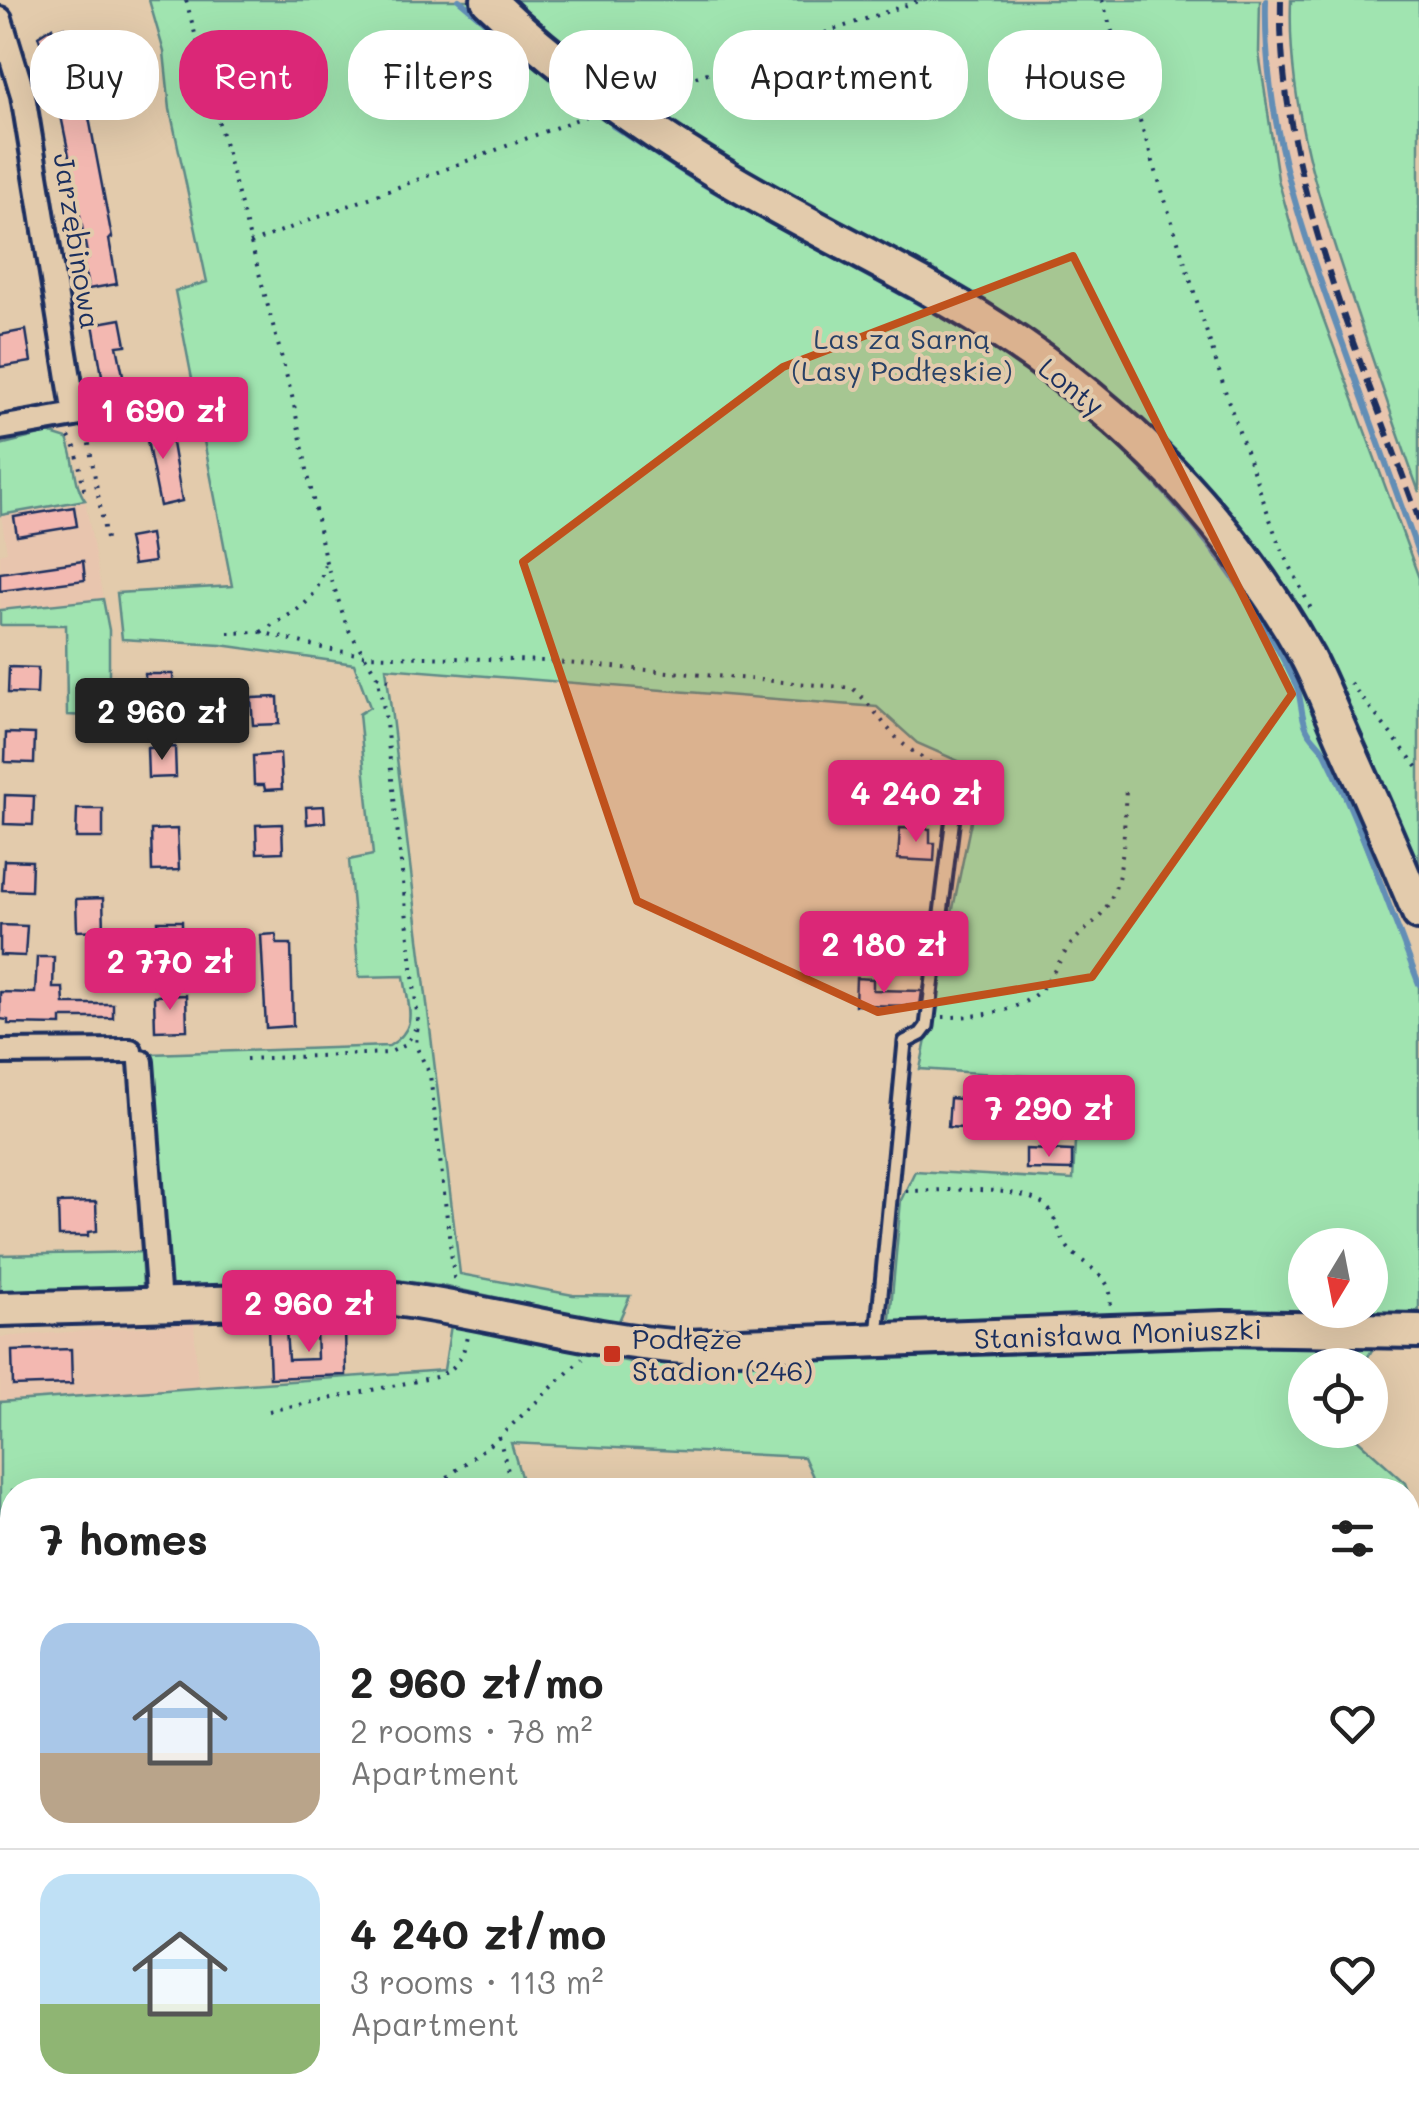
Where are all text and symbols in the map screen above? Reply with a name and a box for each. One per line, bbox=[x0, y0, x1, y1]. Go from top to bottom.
chip: Buy bbox=[30, 30, 159, 120]
chip: Rent bbox=[179, 30, 328, 120]
chip: Filters bbox=[348, 30, 529, 120]
chip: New bbox=[549, 30, 693, 120]
chip: Apartment bbox=[713, 30, 968, 120]
chip: House bbox=[988, 30, 1162, 120]
street label: Jarzębinowa bbox=[46, 151, 110, 331]
park label: Las za Sarną (Lasy Podłęskie) bbox=[792, 320, 1012, 388]
street label: Lonty bbox=[1032, 349, 1112, 423]
pin: 1 690 zł bbox=[60, 377, 266, 462]
text: 1 690 zł bbox=[100, 388, 226, 430]
pin: 2 960 zł bbox=[59, 678, 265, 763]
text: 2 960 zł bbox=[97, 689, 227, 731]
pin: 4 240 zł bbox=[813, 760, 1019, 845]
text: 4 240 zł bbox=[850, 771, 982, 813]
pin: 2 180 zł bbox=[781, 911, 987, 996]
text: 2 180 zł bbox=[821, 922, 947, 964]
pin: 2 770 zł bbox=[67, 928, 273, 1013]
text: 2 770 zł bbox=[107, 939, 233, 981]
pin: 7 290 zł bbox=[946, 1075, 1152, 1160]
text: 7 290 zł bbox=[985, 1086, 1113, 1128]
north arrow bbox=[1288, 1228, 1388, 1328]
map controls bbox=[1288, 1228, 1388, 1448]
pin: 2 960 zł bbox=[206, 1270, 412, 1355]
text: 2 960 zł bbox=[244, 1281, 374, 1323]
street label: Stanisława Moniuszki bbox=[973, 1310, 1263, 1356]
place label: Podłęże Stadion (246) bbox=[632, 1320, 813, 1388]
marker: Podłęże Stadion (246) bbox=[601, 1343, 623, 1365]
button: locate bbox=[1288, 1348, 1388, 1448]
text: 7 homes bbox=[40, 1511, 208, 1566]
icon: filters bbox=[1325, 1511, 1380, 1566]
text: 2 960 zł/mo bbox=[350, 1654, 604, 1709]
icon: home bbox=[120, 1663, 240, 1783]
icon: heart bbox=[1325, 1696, 1380, 1751]
text: 2 rooms · 78 m² bbox=[350, 1709, 593, 1751]
text: Apartment bbox=[350, 1751, 519, 1793]
text: 4 240 zł/mo bbox=[350, 1905, 606, 1960]
icon: home bbox=[120, 1914, 240, 2034]
icon: heart bbox=[1325, 1947, 1380, 2002]
text: 3 rooms · 113 m² bbox=[350, 1960, 604, 2002]
text: Apartment bbox=[350, 2002, 519, 2044]

